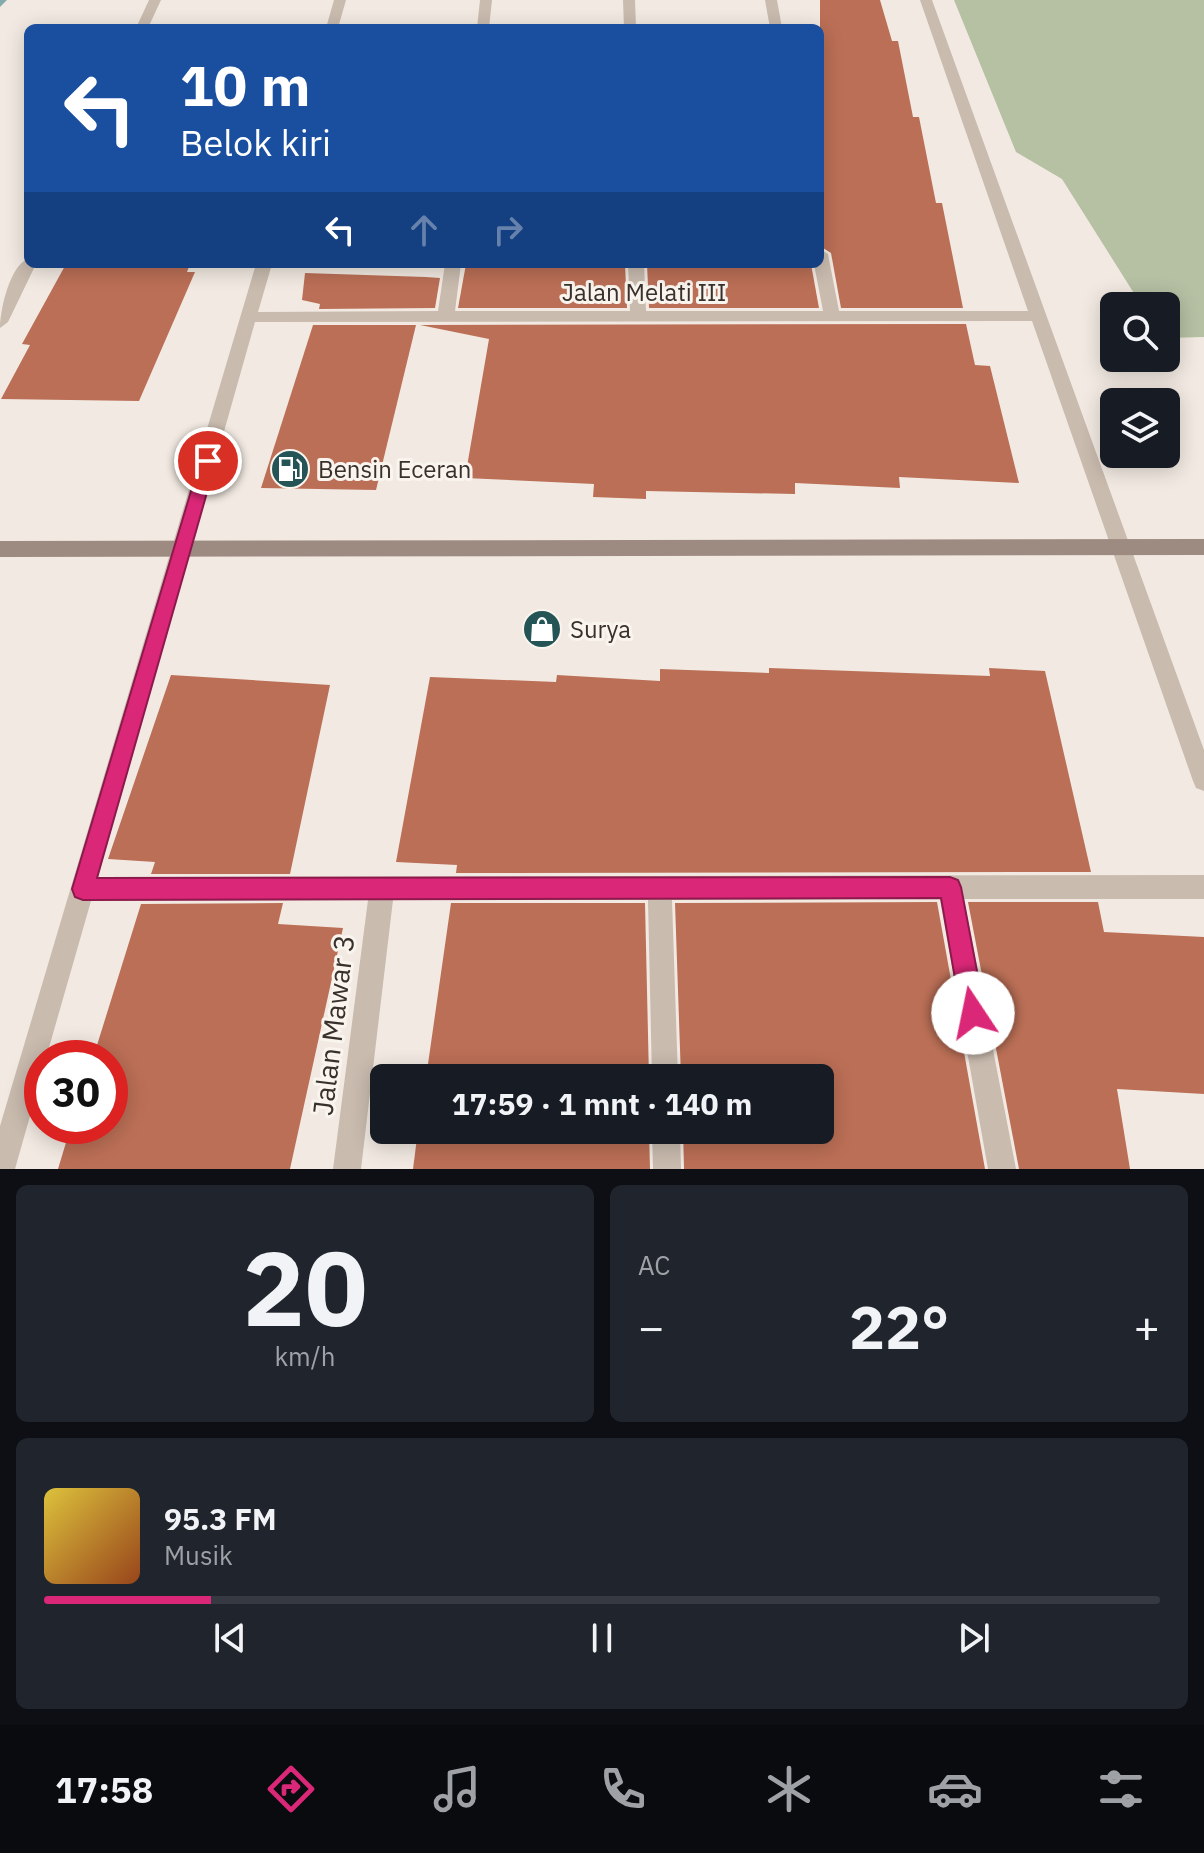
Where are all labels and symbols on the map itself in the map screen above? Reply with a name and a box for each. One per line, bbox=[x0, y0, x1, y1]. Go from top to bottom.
street label: Jalan Melati III bbox=[562, 276, 726, 308]
pin bbox=[174, 427, 242, 495]
fuel station icon: Bensin Eceran bbox=[269, 448, 311, 490]
place label: Bensin Eceran bbox=[318, 453, 471, 485]
shop icon: Surya bbox=[521, 608, 563, 650]
place label: Surya bbox=[570, 613, 631, 645]
street label: Jalan Mawar 3 bbox=[304, 933, 362, 1117]
position arrow bbox=[931, 971, 1015, 1055]
speed limit sign: 30 bbox=[24, 1040, 128, 1144]

